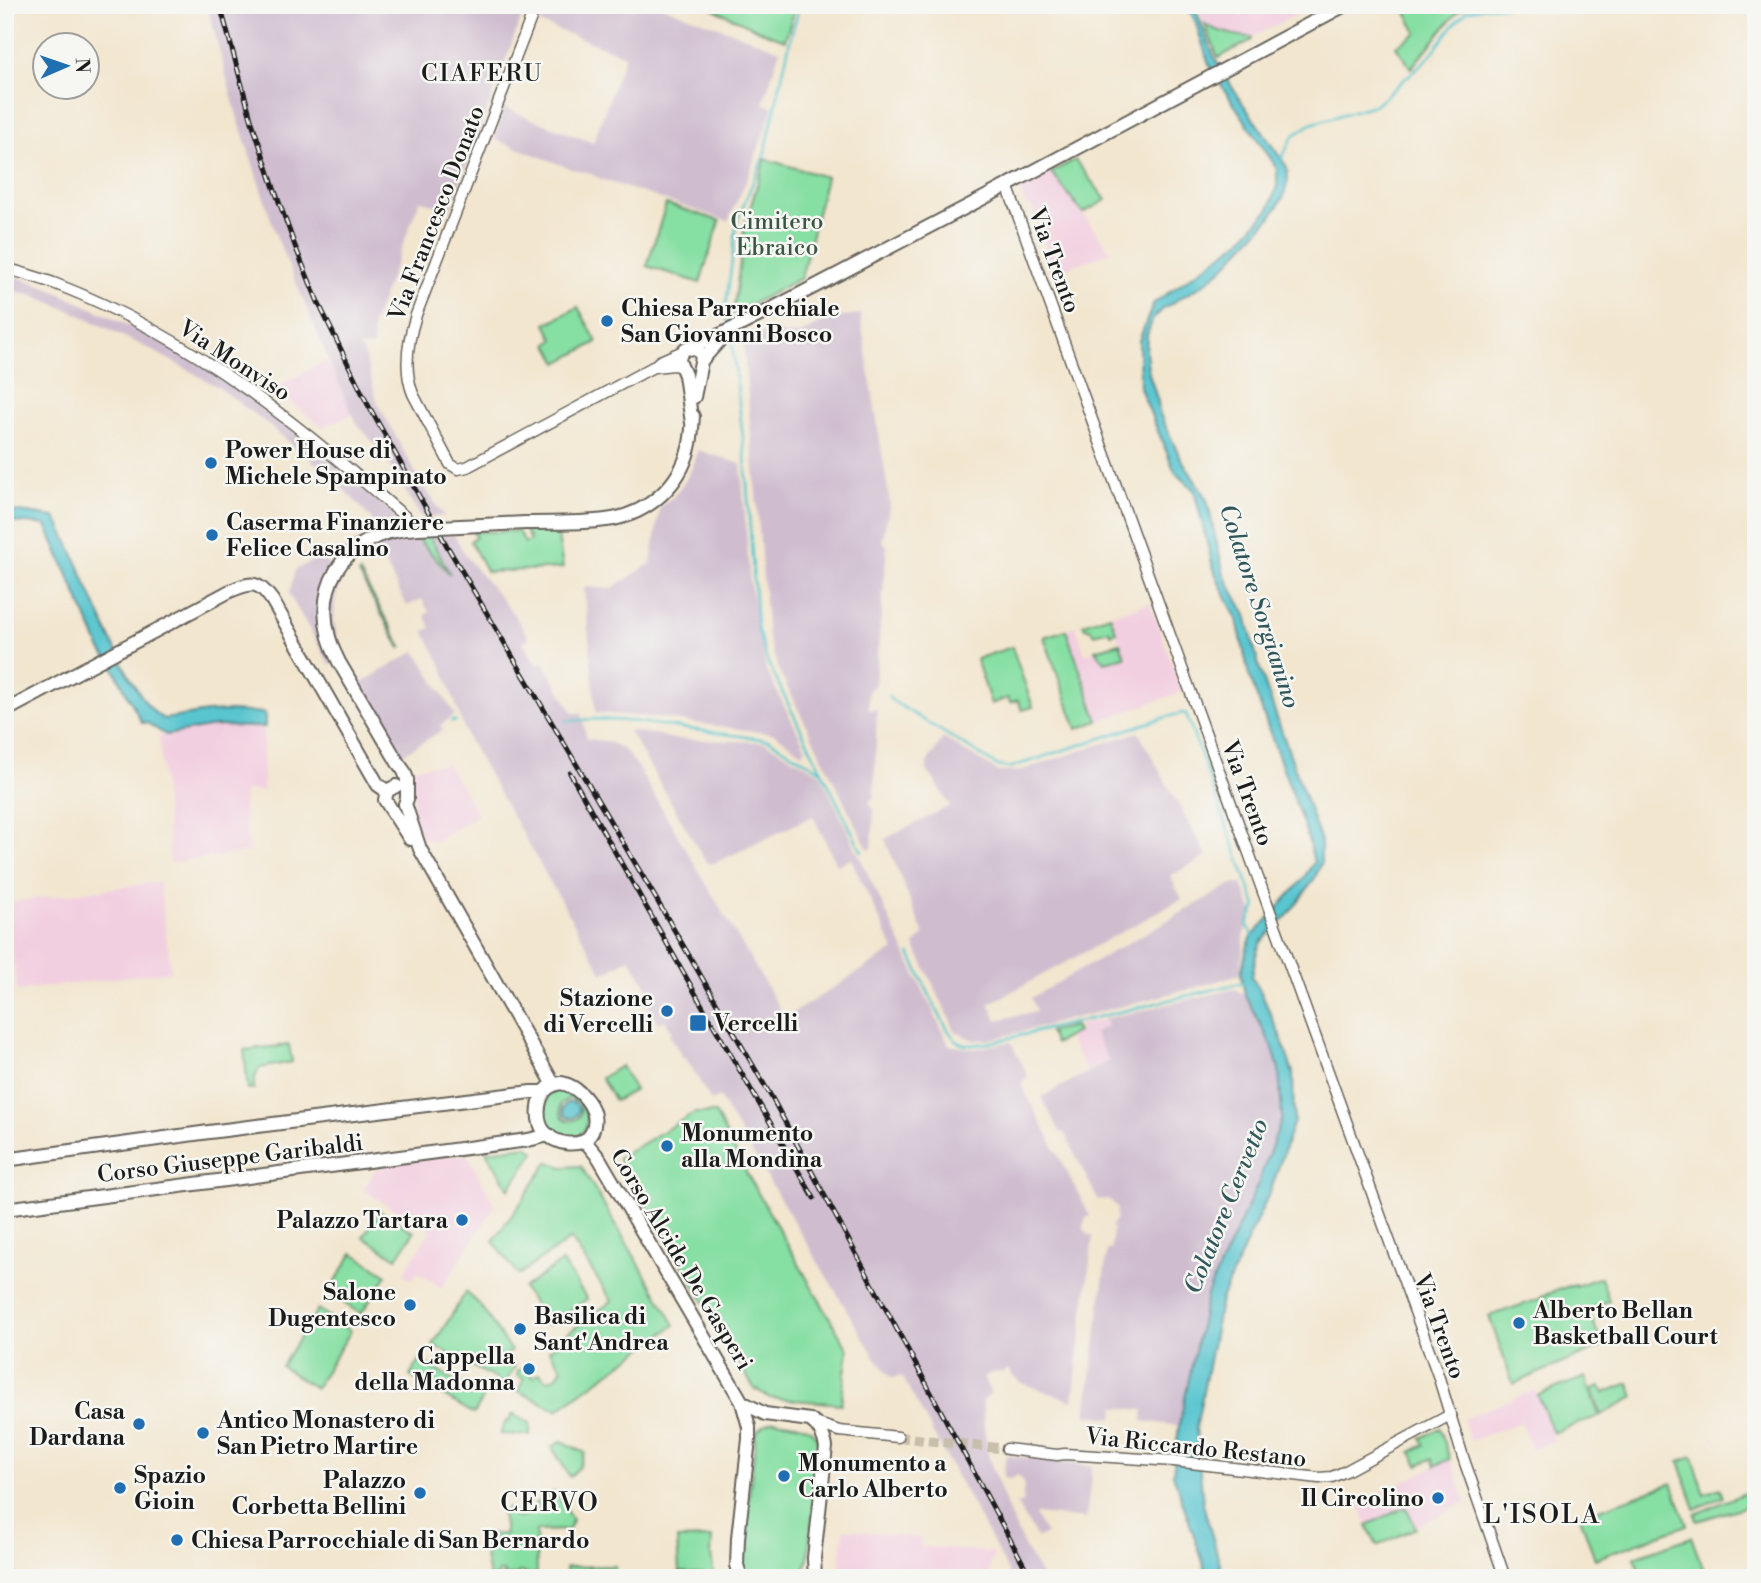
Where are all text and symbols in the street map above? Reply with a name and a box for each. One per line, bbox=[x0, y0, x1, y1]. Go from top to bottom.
north arrow bbox=[32, 32, 102, 102]
text: N bbox=[70, 58, 94, 73]
district label: CIAFERU bbox=[421, 59, 543, 89]
street label: Via Francesco Donato bbox=[383, 102, 491, 326]
street label: Via Trento bbox=[1022, 203, 1086, 317]
park label: Cimitero Ebraico bbox=[730, 208, 824, 262]
place label: Chiesa Parrocchiale San Giovanni Bosco bbox=[621, 295, 839, 349]
marker: Chiesa Parrocchiale San Giovanni Bosco bbox=[599, 313, 615, 329]
street label: Via Monviso bbox=[172, 314, 296, 407]
place label: Power House di Michele Spampinato bbox=[225, 437, 447, 491]
marker: Power House di Michele Spampinato bbox=[203, 455, 219, 471]
water label: Colatore Sorgianino bbox=[1212, 501, 1306, 712]
place label: Caserma Finanziere Felice Casalino bbox=[226, 509, 444, 563]
marker: Caserma Finanziere Felice Casalino bbox=[204, 527, 220, 543]
street label: Via Trento bbox=[1215, 736, 1279, 850]
place label: Stazione di Vercelli bbox=[543, 985, 653, 1039]
marker: Stazione di Vercelli bbox=[659, 1003, 675, 1019]
place label: Vercelli bbox=[713, 1010, 798, 1038]
marker: Vercelli bbox=[688, 1013, 708, 1033]
water label: Colatore Cervetto bbox=[1178, 1115, 1276, 1298]
place label: Monumento alla Mondina bbox=[681, 1120, 823, 1174]
street label: Corso Giuseppe Garibaldi bbox=[96, 1129, 365, 1189]
marker: Monumento alla Mondina bbox=[659, 1138, 675, 1154]
street label: Corso Alcide De Gasperi bbox=[604, 1144, 758, 1375]
place label: Palazzo Tartara bbox=[277, 1207, 449, 1235]
marker: Palazzo Tartara bbox=[454, 1212, 470, 1228]
street label: Via Trento bbox=[1407, 1269, 1471, 1383]
place label: Salone Dugentesco bbox=[268, 1279, 396, 1333]
marker: Salone Dugentesco bbox=[402, 1297, 418, 1313]
place label: Alberto Bellan Basketball Court bbox=[1532, 1297, 1719, 1351]
place label: Basilica di Sant'Andrea bbox=[534, 1303, 669, 1357]
marker: Alberto Bellan Basketball Court bbox=[1511, 1315, 1527, 1331]
marker: Basilica di Sant'Andrea bbox=[512, 1321, 528, 1337]
place label: Cappella della Madonna bbox=[354, 1343, 516, 1397]
marker: Cappella della Madonna bbox=[521, 1361, 537, 1377]
place label: Casa Dardana bbox=[29, 1398, 126, 1452]
place label: Antico Monastero di San Pietro Martire bbox=[216, 1407, 435, 1461]
marker: Casa Dardana bbox=[131, 1416, 147, 1432]
street label: Via Riccardo Restano bbox=[1083, 1422, 1308, 1474]
marker: Antico Monastero di San Pietro Martire bbox=[195, 1425, 211, 1441]
place label: Monumento a Carlo Alberto bbox=[798, 1450, 948, 1504]
place label: Spazio Gioin bbox=[134, 1462, 206, 1516]
place label: Palazzo Corbetta Bellini bbox=[231, 1467, 406, 1521]
marker: Monumento a Carlo Alberto bbox=[776, 1468, 792, 1484]
marker: Spazio Gioin bbox=[112, 1480, 128, 1496]
marker: Palazzo Corbetta Bellini bbox=[412, 1485, 428, 1501]
place label: Il Circolino bbox=[1301, 1485, 1424, 1513]
district label: CERVO bbox=[500, 1487, 600, 1519]
marker: Il Circolino bbox=[1430, 1490, 1446, 1506]
district label: L'ISOLA bbox=[1483, 1499, 1601, 1531]
place label: Chiesa Parrocchiale di San Bernardo bbox=[191, 1527, 589, 1555]
marker: Chiesa Parrocchiale di San Bernardo bbox=[169, 1532, 185, 1548]

